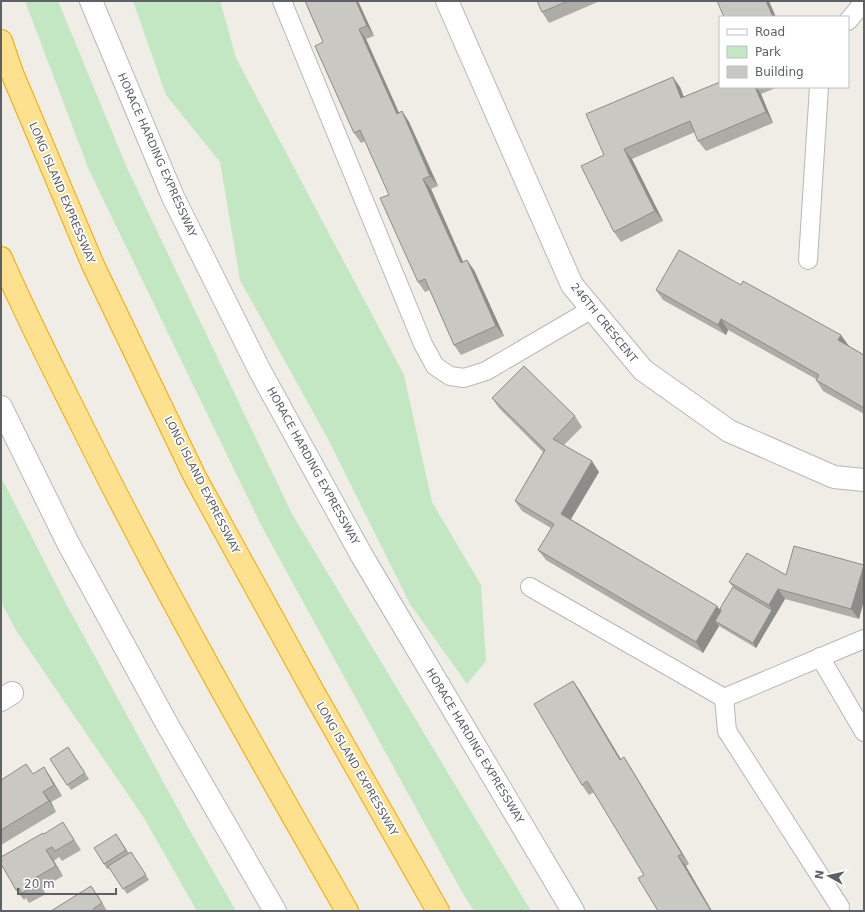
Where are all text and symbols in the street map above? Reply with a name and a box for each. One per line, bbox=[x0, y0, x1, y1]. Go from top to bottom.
legend bbox=[719, 16, 849, 88]
text: Road bbox=[755, 25, 785, 39]
text: Park bbox=[755, 45, 781, 59]
text: Building bbox=[755, 65, 804, 79]
street label: HORACE HARDING EXPRESSWAY bbox=[115, 71, 199, 239]
street label: LONG ISLAND EXPRESSWAY bbox=[26, 120, 98, 266]
street label: 246TH CRESCENT bbox=[568, 281, 640, 366]
street label: HORACE HARDING EXPRESSWAY bbox=[264, 385, 362, 547]
street label: LONG ISLAND EXPRESSWAY bbox=[162, 414, 242, 556]
street label: HORACE HARDING EXPRESSWAY bbox=[424, 666, 527, 826]
street label: LONG ISLAND EXPRESSWAY bbox=[313, 700, 401, 838]
north arrow bbox=[809, 856, 849, 896]
text: N bbox=[813, 869, 827, 880]
scale bar bbox=[18, 870, 116, 896]
text: 20 m bbox=[24, 877, 55, 891]

